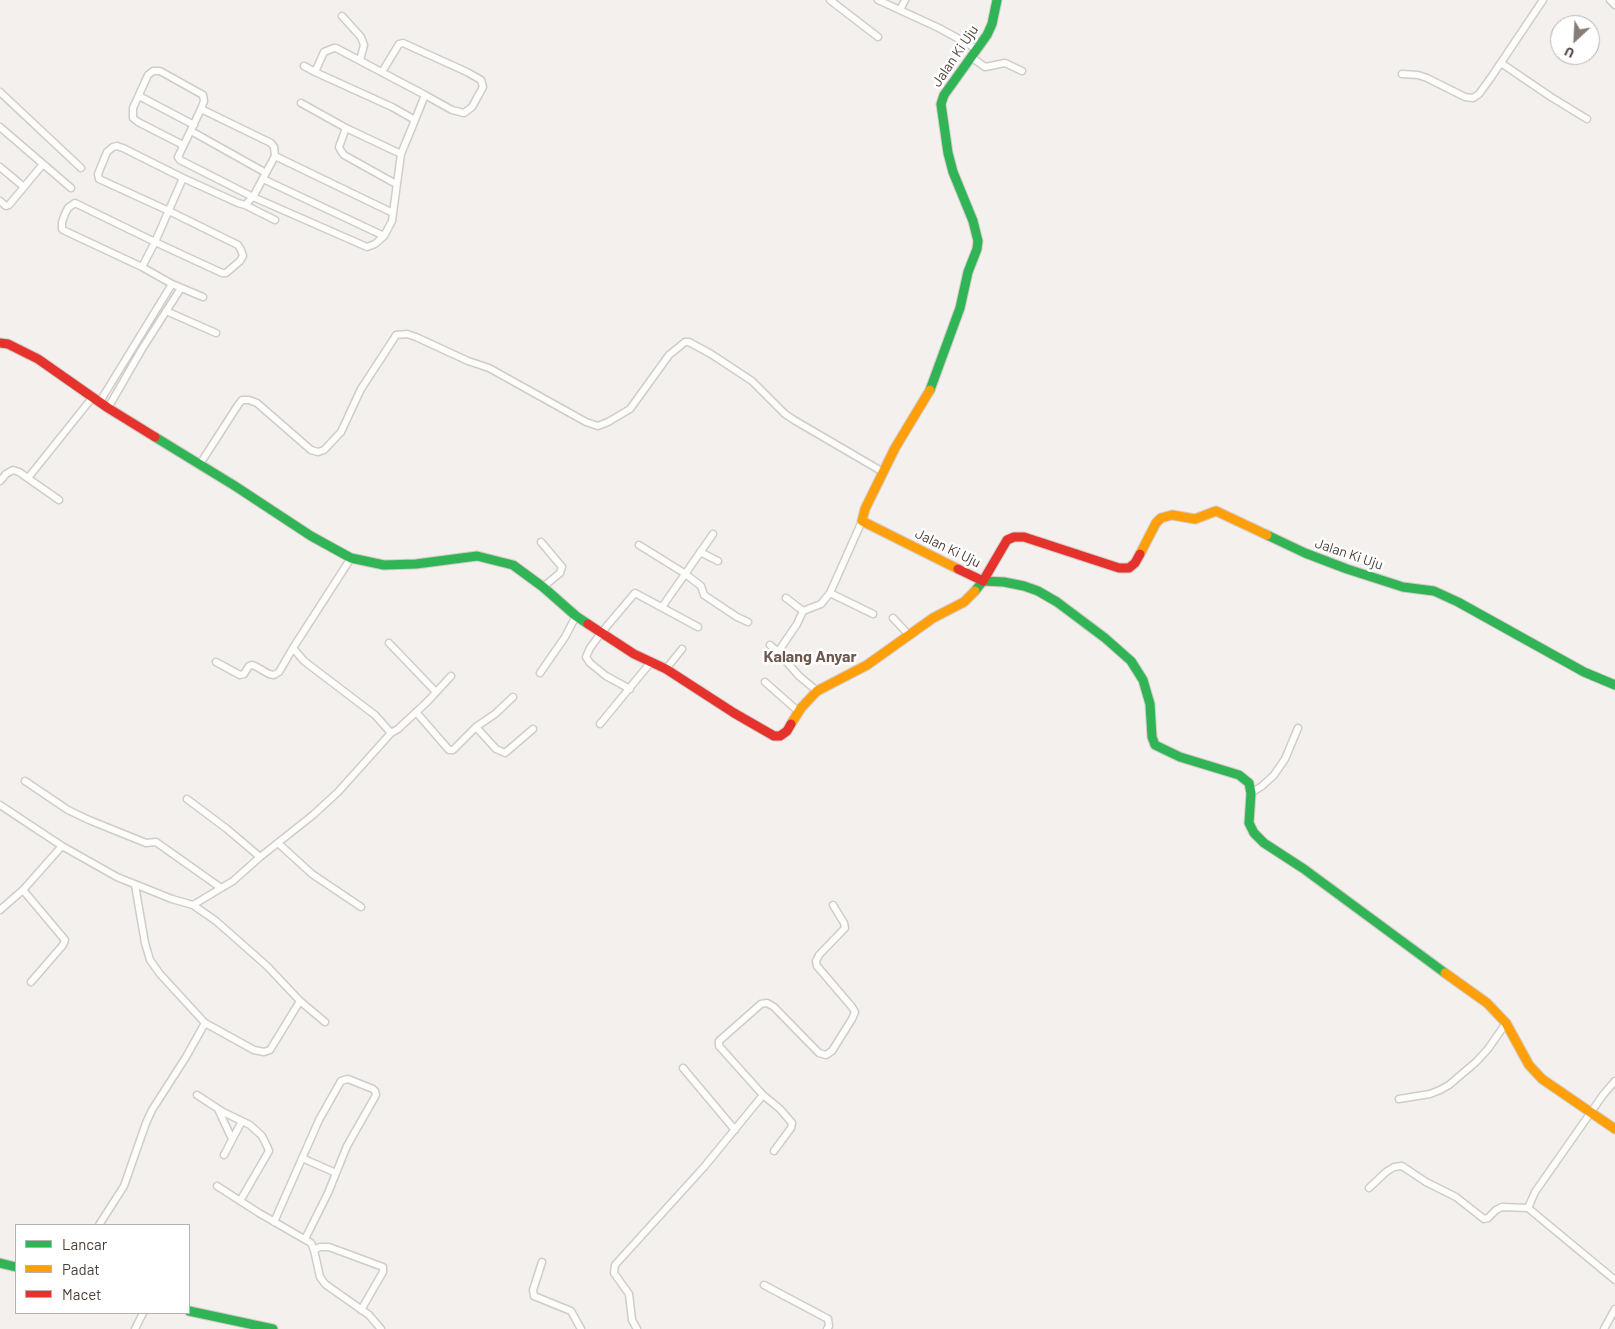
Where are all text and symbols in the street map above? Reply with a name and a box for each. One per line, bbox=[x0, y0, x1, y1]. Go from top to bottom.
north arrow bbox=[1550, 15, 1600, 65]
street label: Jalan Ki Uju bbox=[928, 22, 982, 90]
text: U bbox=[1561, 44, 1576, 63]
street label: Jalan Ki Uju bbox=[912, 525, 984, 571]
street label: Jalan Ki Uju bbox=[1313, 535, 1385, 573]
district label: Kalang Anyar bbox=[763, 647, 857, 667]
legend bbox=[15, 1224, 190, 1314]
text: Lancar bbox=[62, 1235, 107, 1253]
text: Padat bbox=[62, 1260, 100, 1278]
text: Macet bbox=[62, 1285, 102, 1303]

